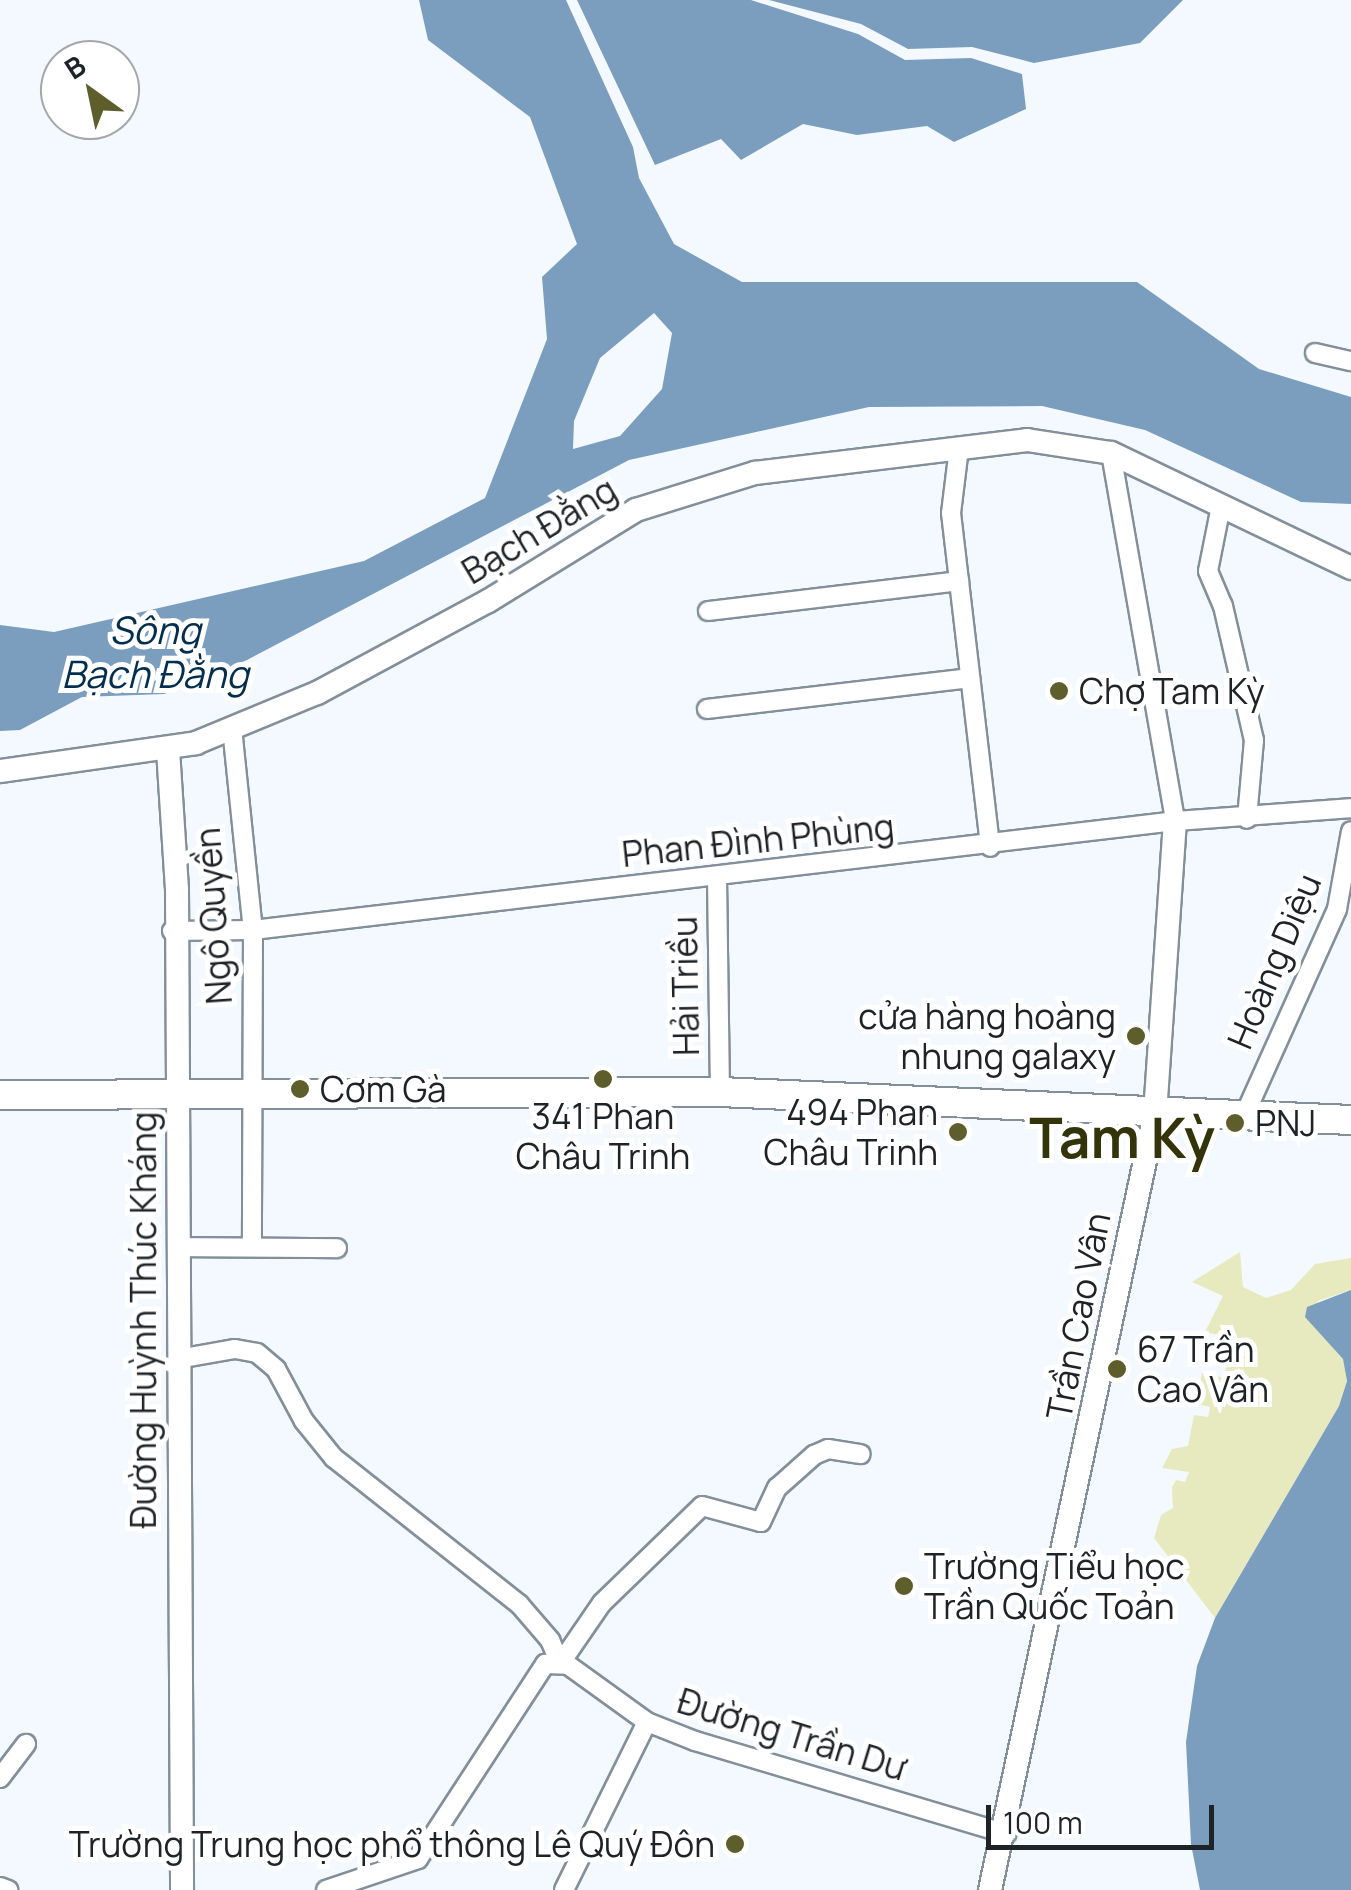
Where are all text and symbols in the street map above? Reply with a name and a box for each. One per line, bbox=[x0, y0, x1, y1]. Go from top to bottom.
north arrow bbox=[40, 40, 140, 140]
text: B bbox=[57, 46, 93, 87]
street label: Bạch Đằng bbox=[454, 468, 624, 592]
water label: Sông Bạch Đằng bbox=[61, 607, 249, 696]
place label: Chợ Tam Kỳ bbox=[1079, 670, 1265, 712]
marker: Chợ Tam Kỳ bbox=[1048, 680, 1070, 702]
street label: Phan Đình Phùng bbox=[620, 805, 896, 875]
street label: Ngô Quyền bbox=[186, 826, 240, 1006]
street label: Hoàng Diệu bbox=[1218, 867, 1330, 1055]
street label: Hải Triều bbox=[663, 916, 707, 1056]
place label: cửa hàng hoàng nhung galaxy bbox=[858, 995, 1116, 1077]
marker: cửa hàng hoàng nhung galaxy bbox=[1125, 1025, 1147, 1047]
place label: Cơm Gà bbox=[320, 1068, 447, 1110]
marker: 341 Phan Châu Trinh bbox=[592, 1068, 614, 1090]
marker: Cơm Gà bbox=[289, 1078, 311, 1100]
place label: 494 Phan Châu Trinh bbox=[763, 1091, 938, 1173]
place label: 341 Phan Châu Trinh bbox=[516, 1095, 690, 1177]
place label: PNJ bbox=[1255, 1102, 1316, 1144]
district label: Tam Kỳ bbox=[1029, 1105, 1215, 1171]
street label: Đường Huỳnh Thúc Kháng bbox=[122, 1111, 164, 1529]
marker: PNJ bbox=[1224, 1112, 1246, 1134]
marker: 494 Phan Châu Trinh bbox=[947, 1121, 969, 1143]
street label: Trần Cao Vân bbox=[1037, 1209, 1119, 1423]
place label: 67 Trần Cao Vân bbox=[1137, 1328, 1269, 1410]
marker: 67 Trần Cao Vân bbox=[1106, 1358, 1128, 1380]
place label: Trường Tiểu học Trần Quốc Toản bbox=[924, 1545, 1185, 1627]
marker: Trường Tiểu học Trần Quốc Toản bbox=[893, 1575, 915, 1597]
street label: Đường Trần Dư bbox=[673, 1679, 911, 1789]
scale bar bbox=[991, 1785, 1218, 1847]
text: 100 m bbox=[1003, 1802, 1083, 1843]
place label: Trường Trung học phổ thông Lê Quý Đôn bbox=[69, 1823, 715, 1865]
marker: Trường Trung học phổ thông Lê Quý Đôn bbox=[724, 1833, 746, 1855]

